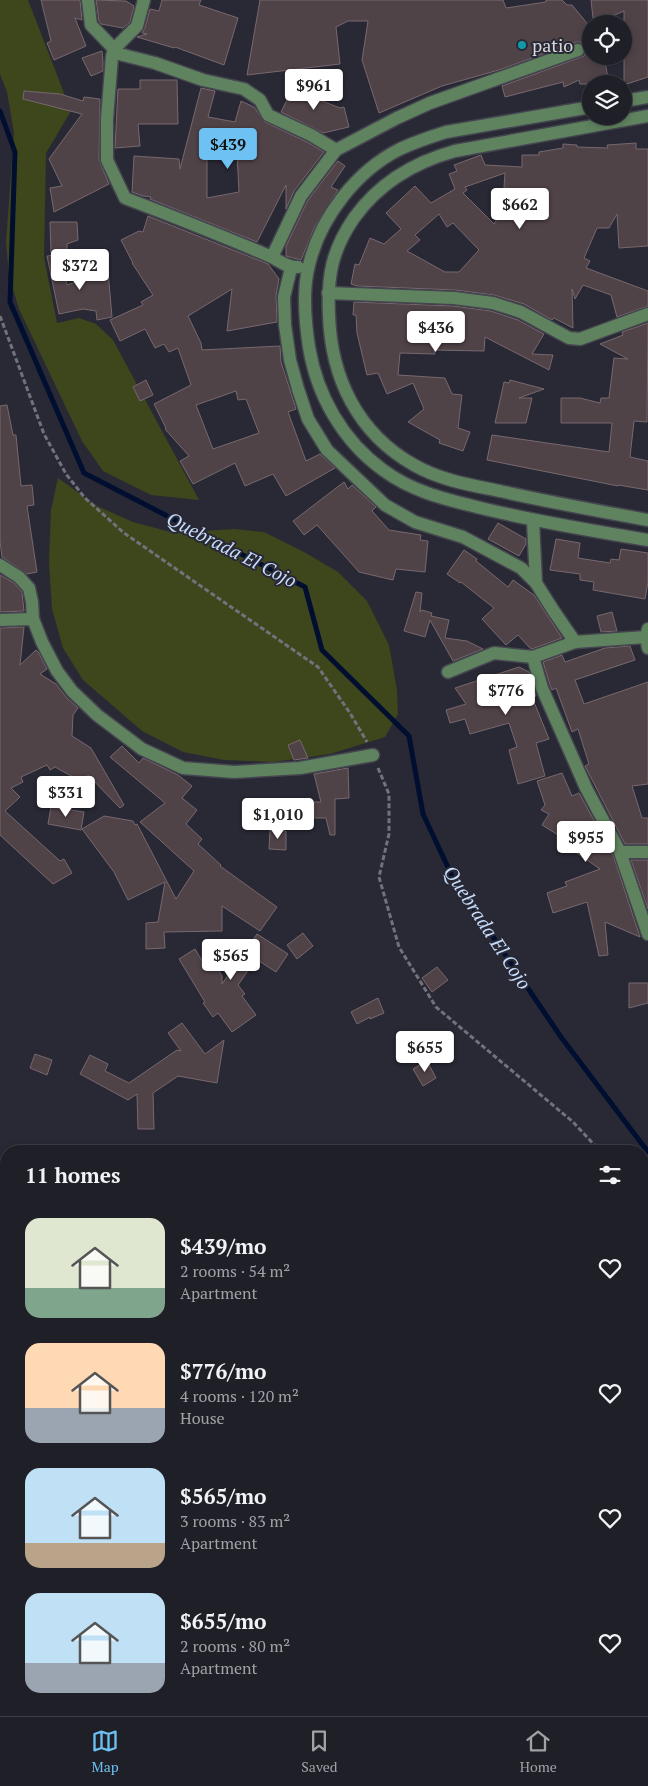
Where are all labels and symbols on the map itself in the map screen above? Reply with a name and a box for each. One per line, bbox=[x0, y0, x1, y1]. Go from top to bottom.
place label: patio bbox=[532, 33, 573, 57]
marker: patio bbox=[516, 39, 528, 51]
pin: $961 bbox=[284, 68, 344, 111]
pin: $439 bbox=[198, 128, 258, 170]
pin: $662 bbox=[490, 188, 550, 230]
pin: $372 bbox=[50, 248, 110, 291]
pin: $436 bbox=[406, 310, 466, 353]
water label: Quebrada El Cojo bbox=[163, 505, 301, 593]
pin: $776 bbox=[476, 674, 536, 716]
pin: $331 bbox=[36, 776, 96, 818]
pin: $1,010 bbox=[237, 798, 319, 840]
pin: $955 bbox=[556, 820, 616, 863]
water label: Quebrada El Cojo bbox=[439, 860, 537, 994]
pin: $565 bbox=[201, 938, 261, 981]
pin: $655 bbox=[395, 1030, 455, 1073]

